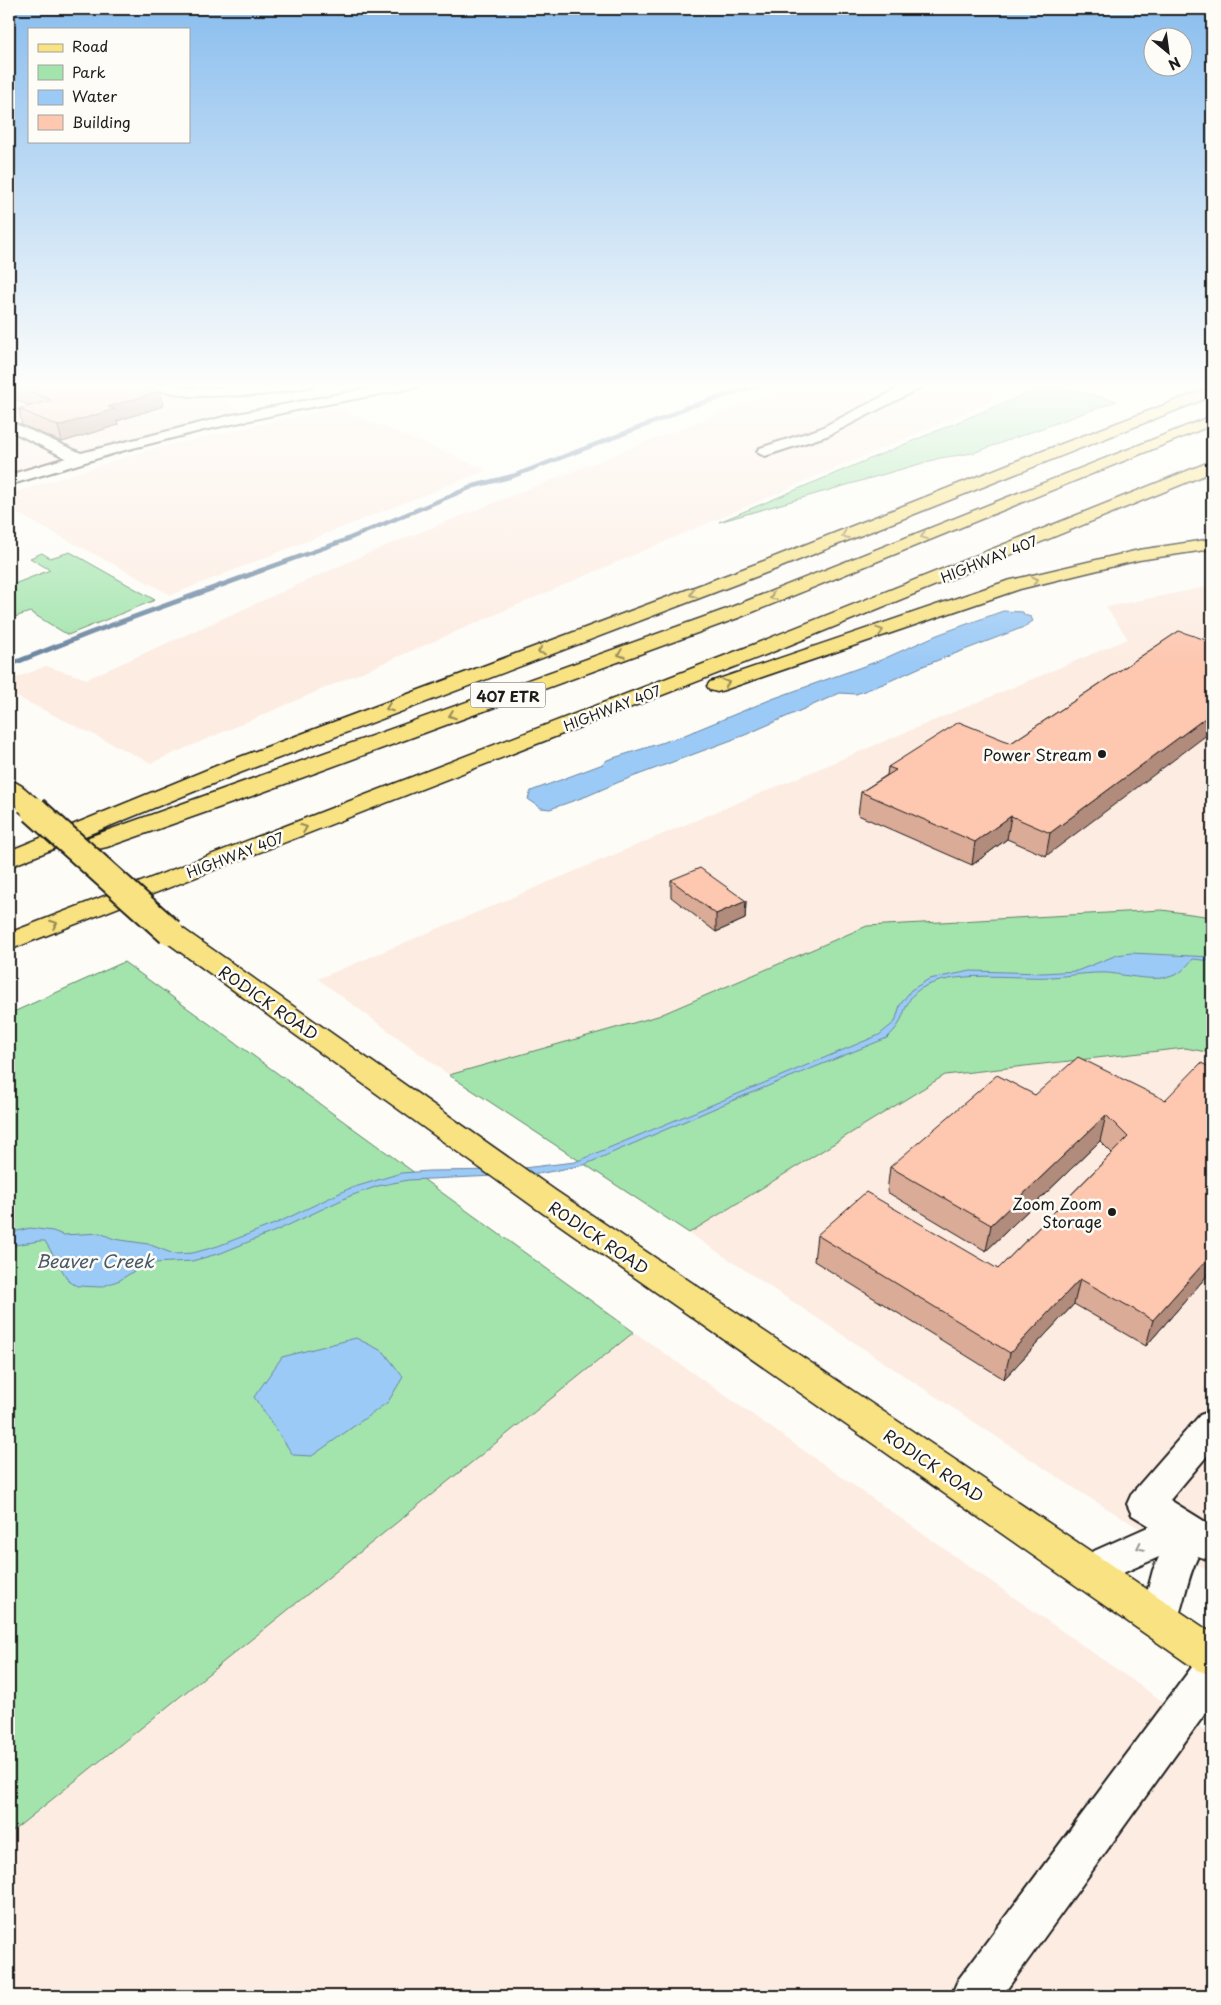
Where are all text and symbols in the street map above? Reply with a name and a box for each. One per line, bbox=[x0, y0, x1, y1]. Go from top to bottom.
legend bbox=[28, 28, 190, 142]
north arrow bbox=[1144, 28, 1194, 78]
text: Road bbox=[72, 34, 108, 57]
text: N bbox=[1165, 52, 1184, 76]
text: Park bbox=[72, 60, 106, 83]
text: Water bbox=[72, 84, 117, 107]
text: Building bbox=[72, 110, 131, 133]
one-way arrow bbox=[841, 529, 850, 540]
one-way arrow bbox=[920, 530, 929, 541]
street label: HIGHWAY 407 bbox=[937, 530, 1041, 588]
one-way arrow bbox=[1030, 575, 1039, 586]
one-way arrow bbox=[689, 588, 698, 598]
one-way arrow bbox=[769, 591, 778, 601]
one-way arrow bbox=[875, 627, 884, 637]
one-way arrow bbox=[537, 645, 546, 655]
one-way arrow bbox=[617, 648, 626, 658]
one-way arrow bbox=[722, 679, 730, 689]
street label: HIGHWAY 407 bbox=[560, 680, 664, 736]
road number: 407 ETR bbox=[470, 682, 546, 708]
one-way arrow bbox=[385, 702, 394, 713]
one-way arrow bbox=[448, 709, 457, 719]
place label: Power Stream bbox=[983, 742, 1092, 766]
marker: Power Stream bbox=[1096, 748, 1108, 760]
one-way arrow bbox=[299, 824, 307, 834]
street label: HIGHWAY 407 bbox=[183, 827, 287, 883]
one-way arrow bbox=[49, 920, 58, 931]
street label: RODICK ROAD bbox=[214, 959, 324, 1045]
place label: Zoom Zoom Storage bbox=[1012, 1191, 1102, 1233]
street label: RODICK ROAD bbox=[544, 1195, 654, 1279]
marker: Zoom Zoom Storage bbox=[1106, 1206, 1118, 1218]
water label: Beaver Creek bbox=[36, 1247, 155, 1274]
street label: RODICK ROAD bbox=[879, 1423, 989, 1507]
one-way arrow bbox=[1137, 1541, 1146, 1551]

